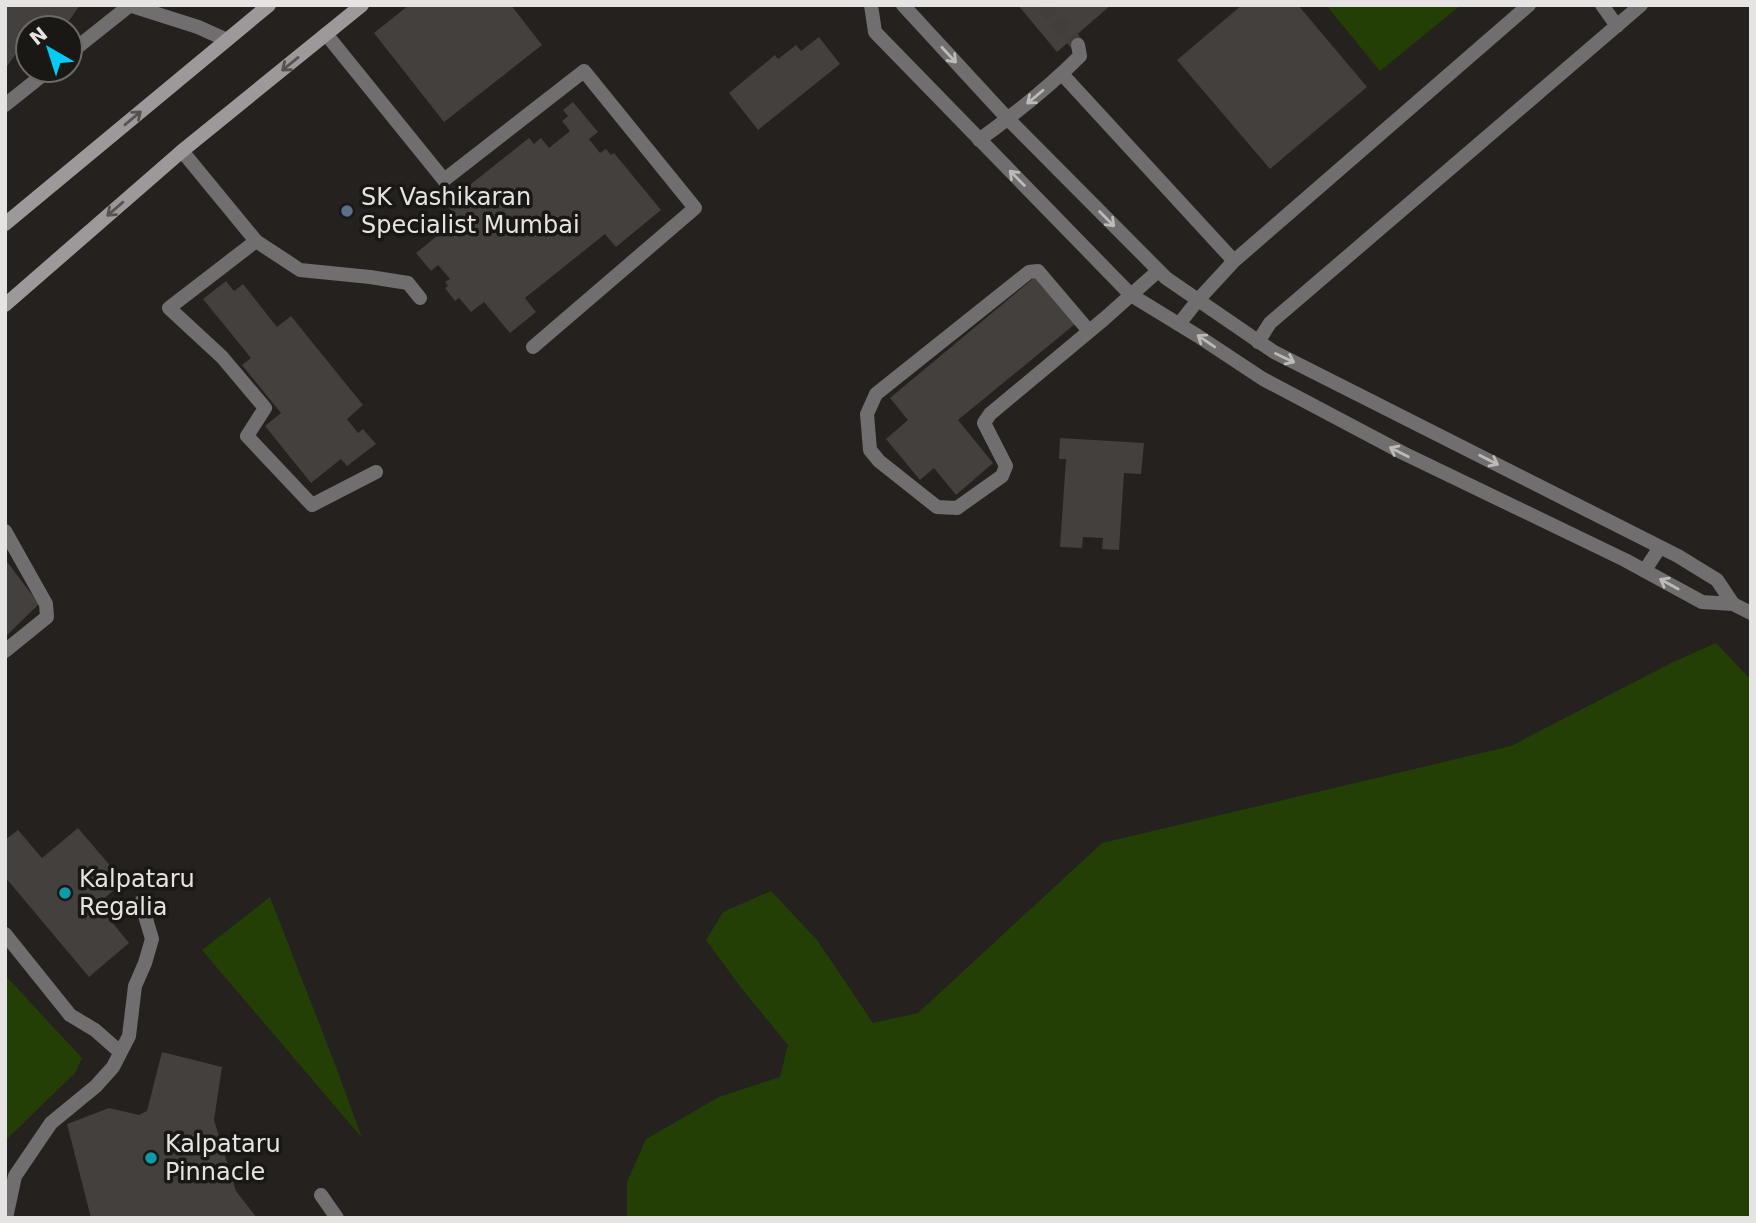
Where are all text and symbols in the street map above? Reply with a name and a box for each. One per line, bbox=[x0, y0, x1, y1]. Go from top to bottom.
north arrow bbox=[14, 14, 84, 84]
text: N bbox=[25, 22, 51, 49]
one-way arrow bbox=[941, 46, 957, 64]
one-way arrow bbox=[281, 56, 299, 71]
one-way arrow bbox=[1027, 89, 1045, 105]
one-way arrow bbox=[124, 110, 142, 126]
one-way arrow bbox=[1008, 170, 1025, 187]
place label: SK Vashikaran Specialist Mumbai bbox=[361, 183, 580, 239]
one-way arrow bbox=[107, 201, 124, 218]
marker: SK Vashikaran Specialist Mumbai bbox=[339, 203, 355, 219]
one-way arrow bbox=[1098, 211, 1115, 228]
one-way arrow bbox=[1197, 334, 1217, 348]
one-way arrow bbox=[1274, 352, 1295, 366]
one-way arrow bbox=[1389, 444, 1410, 458]
one-way arrow bbox=[1478, 454, 1499, 468]
one-way arrow bbox=[1660, 577, 1680, 591]
place label: Kalpataru Regalia bbox=[79, 865, 195, 921]
marker: Kalpataru Regalia bbox=[57, 885, 73, 901]
place label: Kalpataru Pinnacle bbox=[165, 1130, 281, 1186]
marker: Kalpataru Pinnacle bbox=[143, 1150, 159, 1166]

